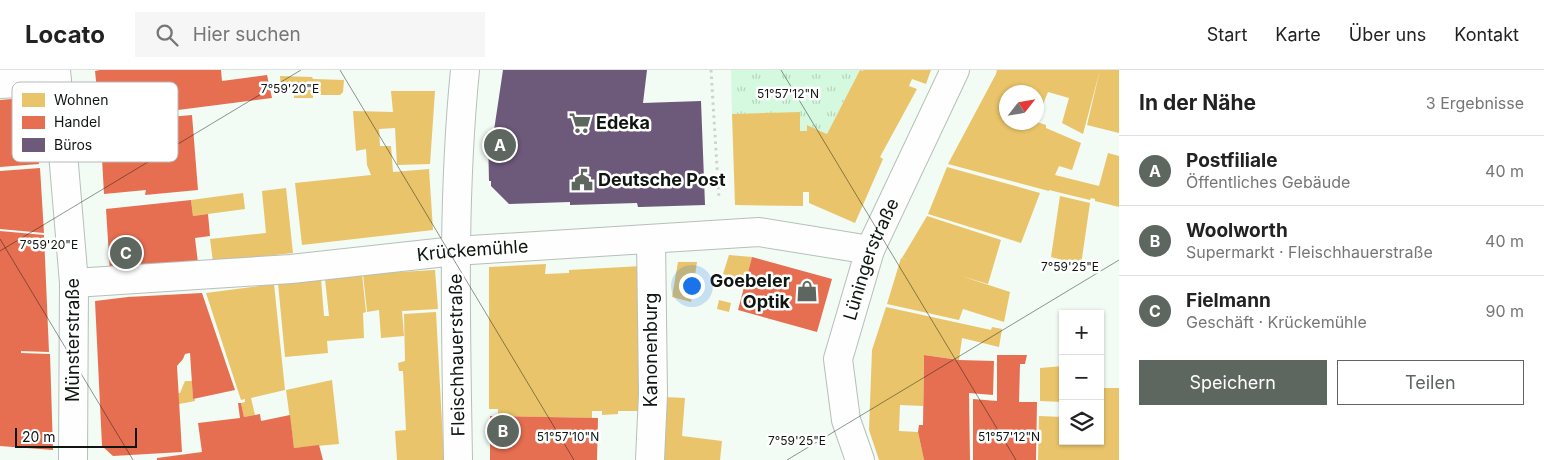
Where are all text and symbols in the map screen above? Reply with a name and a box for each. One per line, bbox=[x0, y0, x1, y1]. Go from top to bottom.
search box bbox=[135, 12, 485, 57]
text: Locato bbox=[25, 20, 105, 49]
icon: search bbox=[153, 21, 181, 49]
text: Hier suchen bbox=[193, 23, 301, 46]
text: Start bbox=[1207, 24, 1247, 45]
text: Karte bbox=[1275, 24, 1321, 45]
text: Über uns bbox=[1349, 24, 1426, 45]
text: Kontakt bbox=[1454, 24, 1519, 45]
text: 7°59'20"E bbox=[261, 81, 319, 96]
legend bbox=[12, 82, 178, 162]
north arrow bbox=[999, 85, 1044, 130]
text: 51°57'12"N bbox=[757, 86, 819, 101]
text: In der Nähe bbox=[1139, 90, 1256, 115]
text: Wohnen bbox=[54, 91, 108, 108]
text: 3 Ergebnisse bbox=[1426, 93, 1524, 113]
supermarket icon: Edeka bbox=[567, 110, 593, 136]
place label: Edeka bbox=[596, 112, 650, 133]
text: Handel bbox=[54, 113, 101, 130]
pin: A bbox=[484, 126, 516, 164]
text: Büros bbox=[54, 136, 92, 153]
text: Postfiliale bbox=[1186, 149, 1277, 172]
text: A bbox=[1149, 161, 1161, 181]
text: 40 m bbox=[1485, 161, 1524, 181]
public building icon: Deutsche Post bbox=[569, 167, 595, 193]
place label: Deutsche Post bbox=[598, 169, 726, 190]
text: Öffentliches Gebäude bbox=[1186, 172, 1350, 192]
street label: Lüningerstraße bbox=[839, 195, 903, 323]
text: Woolworth bbox=[1186, 219, 1288, 242]
text: B bbox=[1150, 231, 1160, 251]
text: 40 m bbox=[1485, 231, 1524, 251]
pin: C bbox=[110, 234, 142, 272]
street label: Krückemühle bbox=[416, 235, 529, 265]
text: 7°59'20"E bbox=[20, 237, 78, 252]
text: Supermarkt · Fleischhauerstraße bbox=[1186, 242, 1433, 262]
text: 7°59'25"E bbox=[1041, 259, 1099, 274]
place label: Goebeler Optik bbox=[710, 270, 791, 312]
street label: Fleischhauerstraße bbox=[445, 273, 468, 437]
your location bbox=[679, 273, 705, 299]
street label: Münsterstraße bbox=[62, 278, 83, 402]
shop icon: Goebeler Optik bbox=[794, 278, 820, 304]
text: Fielmann bbox=[1186, 289, 1271, 312]
street label: Kanonenburg bbox=[640, 293, 661, 407]
text: C bbox=[1149, 301, 1161, 321]
text: 90 m bbox=[1485, 301, 1524, 321]
map controls bbox=[1059, 310, 1104, 445]
button: + bbox=[1059, 310, 1104, 355]
text: Geschäft · Krückemühle bbox=[1186, 312, 1367, 332]
button: − bbox=[1059, 355, 1104, 400]
button: Speichern bbox=[1139, 360, 1327, 405]
button: Teilen bbox=[1337, 360, 1524, 405]
button: layers bbox=[1059, 400, 1104, 445]
pin: B bbox=[487, 412, 519, 450]
scale bar bbox=[15, 425, 138, 448]
text: 20 m bbox=[22, 428, 56, 445]
text: 51°57'10"N bbox=[537, 429, 599, 444]
text: 51°57'12"N bbox=[978, 429, 1040, 444]
text: 7°59'25"E bbox=[768, 433, 826, 448]

